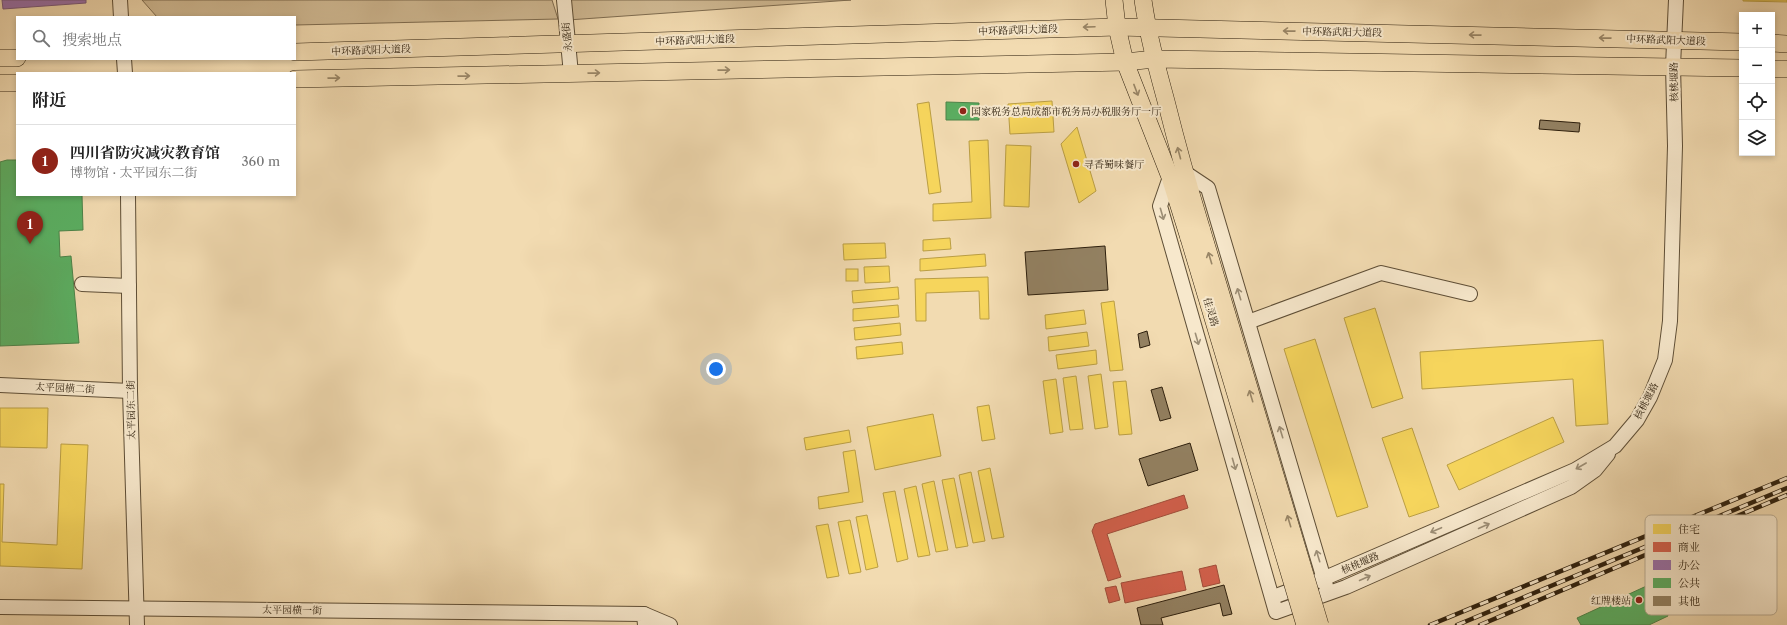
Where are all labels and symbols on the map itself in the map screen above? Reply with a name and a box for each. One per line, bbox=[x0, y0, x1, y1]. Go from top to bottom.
street label: 永盛街 bbox=[559, 21, 575, 53]
street label: 中环路武阳大道段 bbox=[978, 22, 1058, 38]
one-way arrow bbox=[1083, 24, 1096, 31]
street label: 中环路武阳大道段 bbox=[1302, 25, 1382, 39]
one-way arrow bbox=[1283, 27, 1296, 35]
one-way arrow bbox=[1469, 31, 1482, 39]
street label: 中环路武阳大道段 bbox=[655, 32, 735, 48]
street label: 中环路武阳大道段 bbox=[1626, 32, 1706, 48]
one-way arrow bbox=[1599, 35, 1612, 42]
street label: 中环路武阳大道段 bbox=[331, 42, 411, 58]
street label: 核桃堰路 bbox=[1667, 62, 1681, 102]
one-way arrow bbox=[717, 66, 730, 74]
one-way arrow bbox=[587, 69, 600, 77]
one-way arrow bbox=[457, 72, 470, 80]
one-way arrow bbox=[327, 75, 340, 82]
one-way arrow bbox=[1133, 84, 1141, 96]
place label: 国家税务总局成都市税务局办税服务厅一厅 bbox=[971, 105, 1161, 118]
marker: 国家税务总局成都市税务局办税服务厅一厅 bbox=[958, 106, 968, 116]
one-way arrow bbox=[1175, 147, 1183, 160]
place label: 寻香蜀味餐厅 bbox=[1084, 158, 1144, 171]
marker: 寻香蜀味餐厅 bbox=[1071, 159, 1081, 169]
one-way arrow bbox=[1159, 207, 1166, 220]
pin: 1 bbox=[17, 211, 43, 244]
one-way arrow bbox=[1206, 252, 1213, 265]
one-way arrow bbox=[1235, 287, 1242, 300]
street label: 佳灵路 bbox=[1200, 296, 1222, 328]
one-way arrow bbox=[1194, 332, 1201, 345]
your location bbox=[706, 359, 726, 379]
street label: 太平园横二街 bbox=[35, 380, 95, 396]
street label: 太平园东二街 bbox=[124, 380, 138, 440]
street label: 核桃堰路 bbox=[1631, 380, 1661, 422]
one-way arrow bbox=[1247, 390, 1254, 403]
one-way arrow bbox=[1277, 425, 1284, 438]
one-way arrow bbox=[1231, 457, 1238, 470]
one-way arrow bbox=[1575, 463, 1587, 471]
one-way arrow bbox=[1285, 514, 1292, 527]
legend bbox=[1645, 515, 1777, 615]
one-way arrow bbox=[1478, 522, 1490, 529]
text: 住宅 bbox=[1678, 522, 1700, 536]
one-way arrow bbox=[1431, 526, 1443, 534]
text: 商业 bbox=[1678, 540, 1700, 554]
street label: 核桃堰路 bbox=[1339, 549, 1381, 577]
one-way arrow bbox=[1314, 550, 1321, 563]
text: 办公 bbox=[1678, 558, 1700, 572]
one-way arrow bbox=[1359, 574, 1371, 582]
text: 公共 bbox=[1678, 576, 1700, 590]
place label: 红牌楼站 bbox=[1591, 594, 1631, 607]
text: 其他 bbox=[1678, 594, 1700, 608]
marker: 红牌楼站 bbox=[1634, 595, 1644, 605]
street label: 太平园横一街 bbox=[262, 603, 322, 617]

